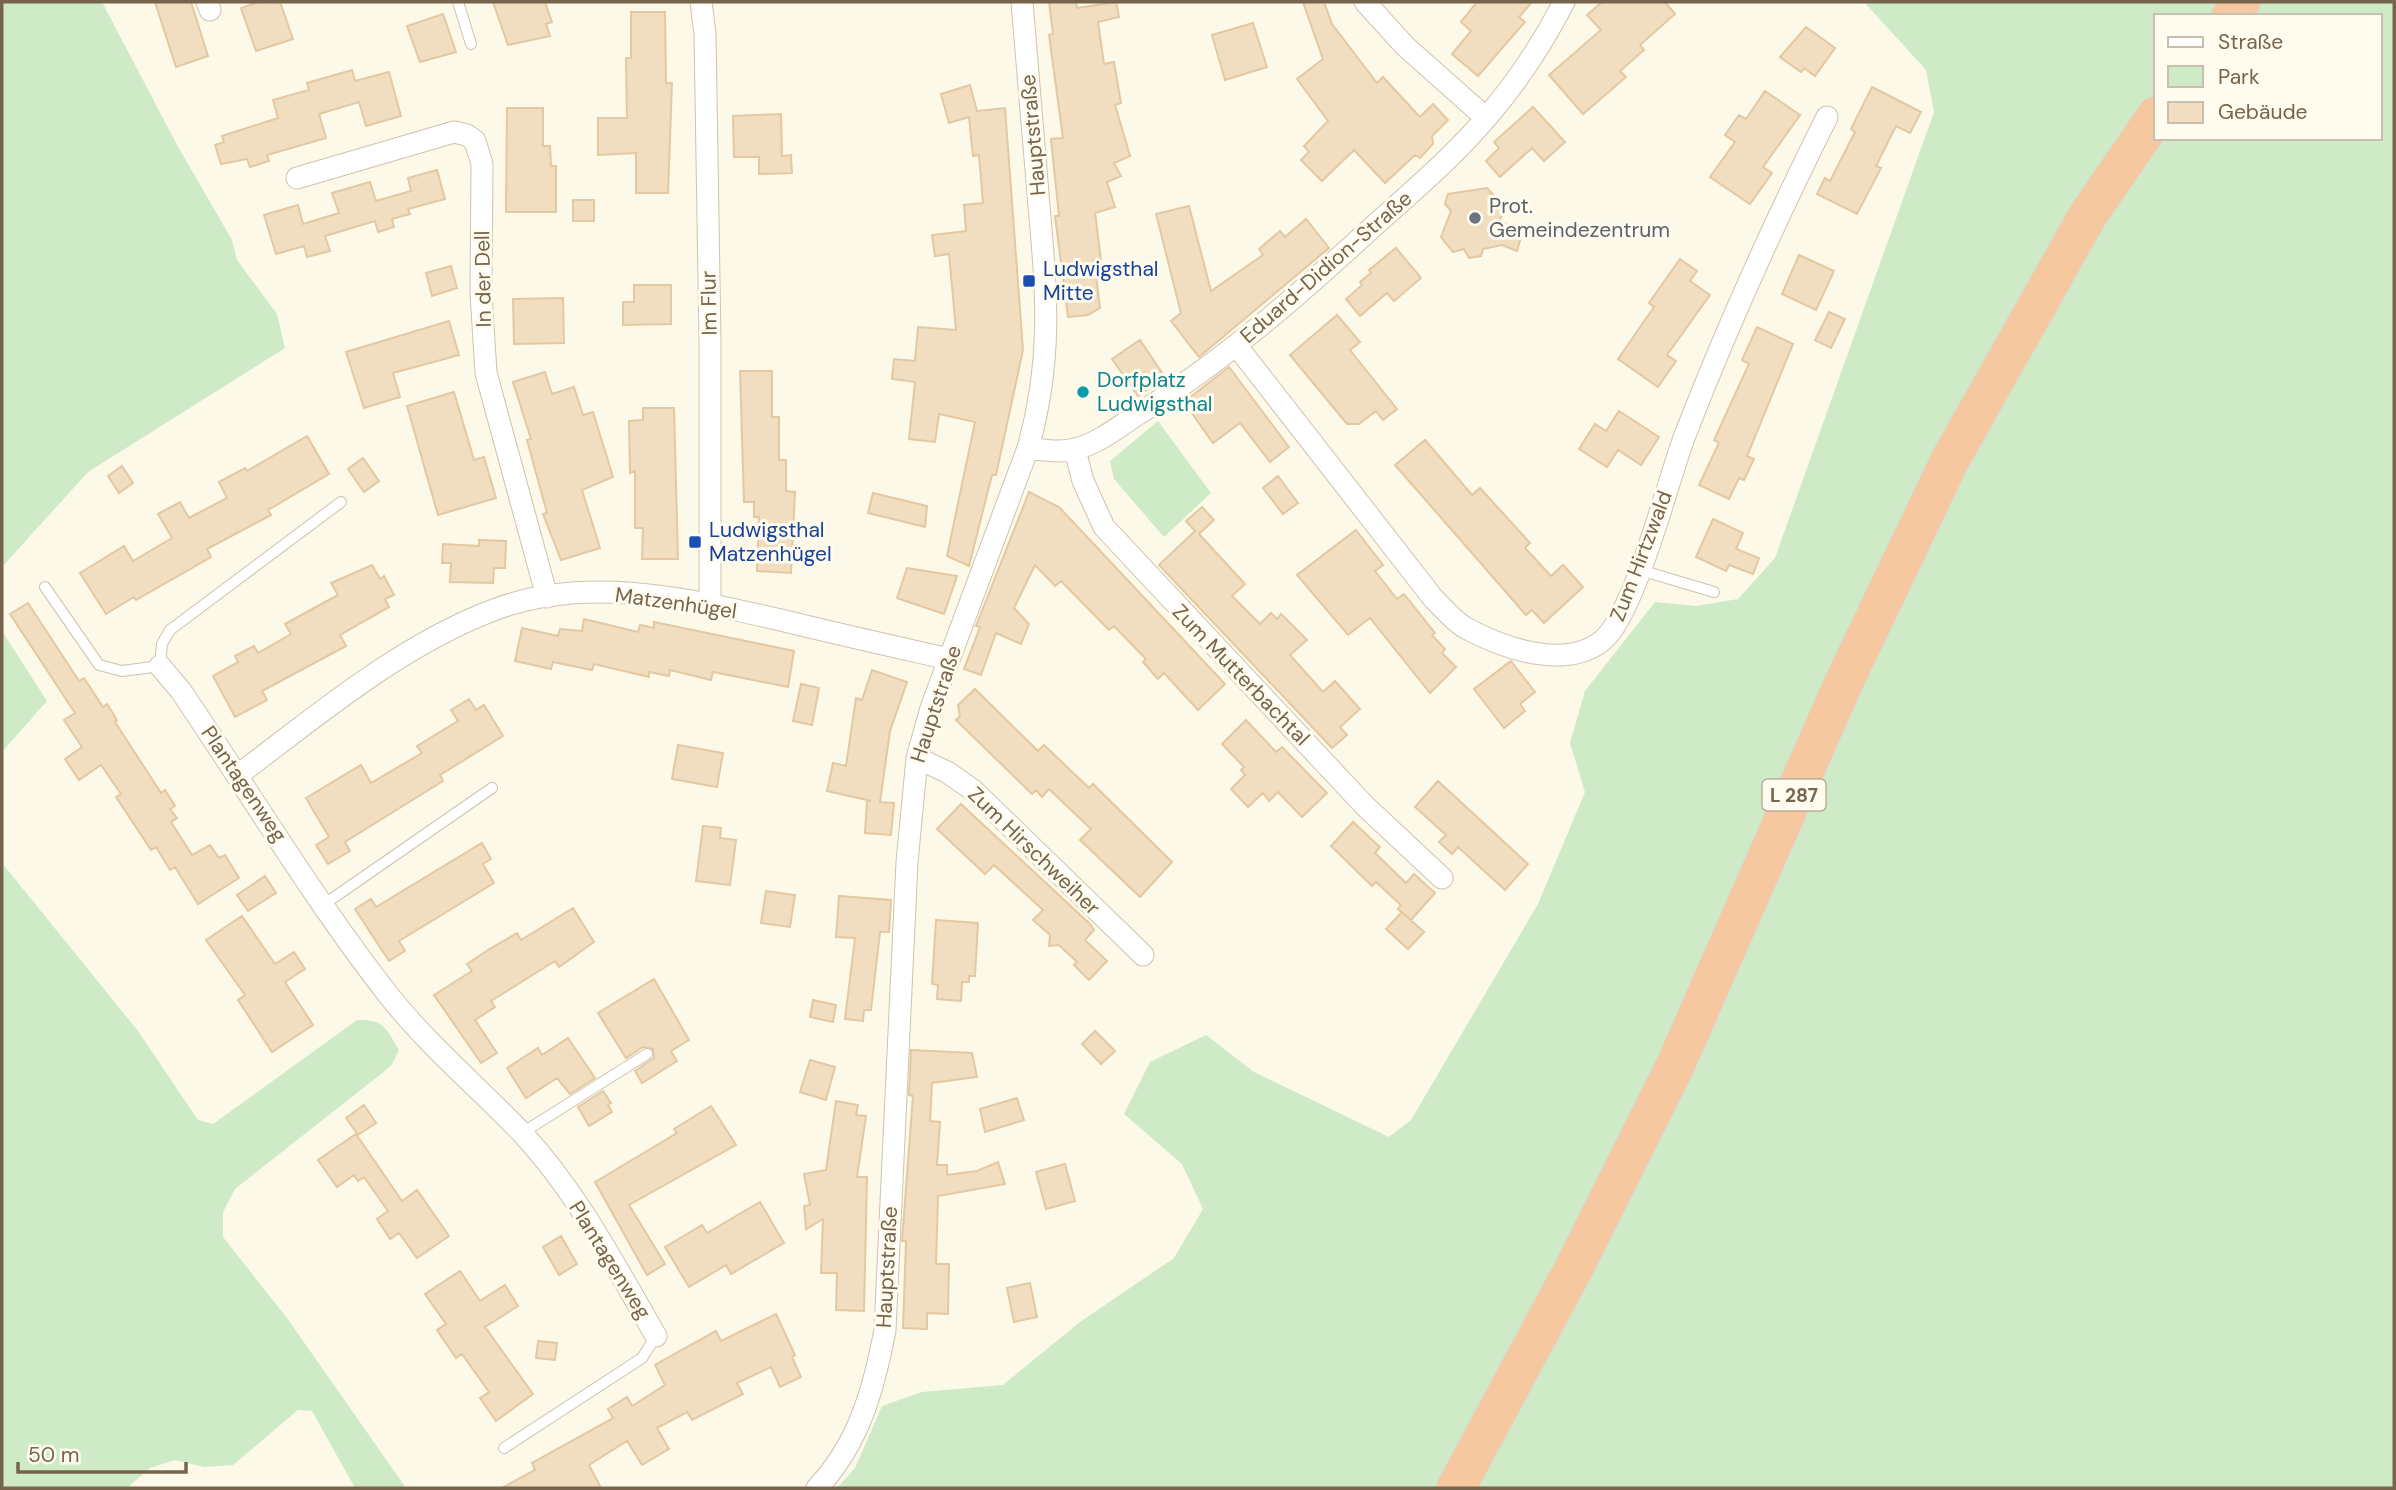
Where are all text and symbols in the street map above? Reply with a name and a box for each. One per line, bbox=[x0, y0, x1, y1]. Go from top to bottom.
legend bbox=[2154, 14, 2382, 140]
text: Straße bbox=[2218, 28, 2283, 56]
text: Park bbox=[2218, 63, 2260, 91]
street label: Hauptstraße bbox=[1014, 73, 1052, 197]
text: Gebäude bbox=[2218, 98, 2308, 126]
street label: Eduard-Didion-Straße bbox=[1234, 185, 1418, 349]
place label: Prot. Gemeindezentrum bbox=[1489, 192, 1670, 244]
marker: Prot. Gemeindezentrum bbox=[1467, 210, 1483, 226]
street label: In der Dell bbox=[468, 230, 498, 328]
place label: Ludwigsthal Mitte bbox=[1043, 255, 1159, 307]
street label: Im Flur bbox=[694, 270, 724, 336]
marker: Ludwigsthal Mitte bbox=[1021, 273, 1037, 289]
place label: Dorfplatz Ludwigsthal bbox=[1097, 366, 1213, 418]
marker: Dorfplatz Ludwigsthal bbox=[1075, 384, 1091, 400]
street label: Zum Hirtzwald bbox=[1603, 487, 1679, 625]
place label: Ludwigsthal Matzenhügel bbox=[709, 516, 832, 568]
marker: Ludwigsthal Matzenhügel bbox=[687, 534, 703, 550]
street label: Matzenhügel bbox=[613, 581, 739, 625]
street label: Zum Mutterbachtal bbox=[1166, 598, 1316, 752]
street label: Hauptstraße bbox=[904, 642, 968, 766]
street label: Plantagenweg bbox=[195, 720, 293, 848]
road number: L 287 bbox=[1762, 780, 1826, 810]
street label: Zum Hirschweiher bbox=[962, 781, 1106, 922]
street label: Plantagenweg bbox=[562, 1196, 658, 1325]
street label: Hauptstraße bbox=[870, 1205, 904, 1329]
scale bar bbox=[18, 1430, 186, 1474]
text: 50 m bbox=[28, 1441, 79, 1469]

